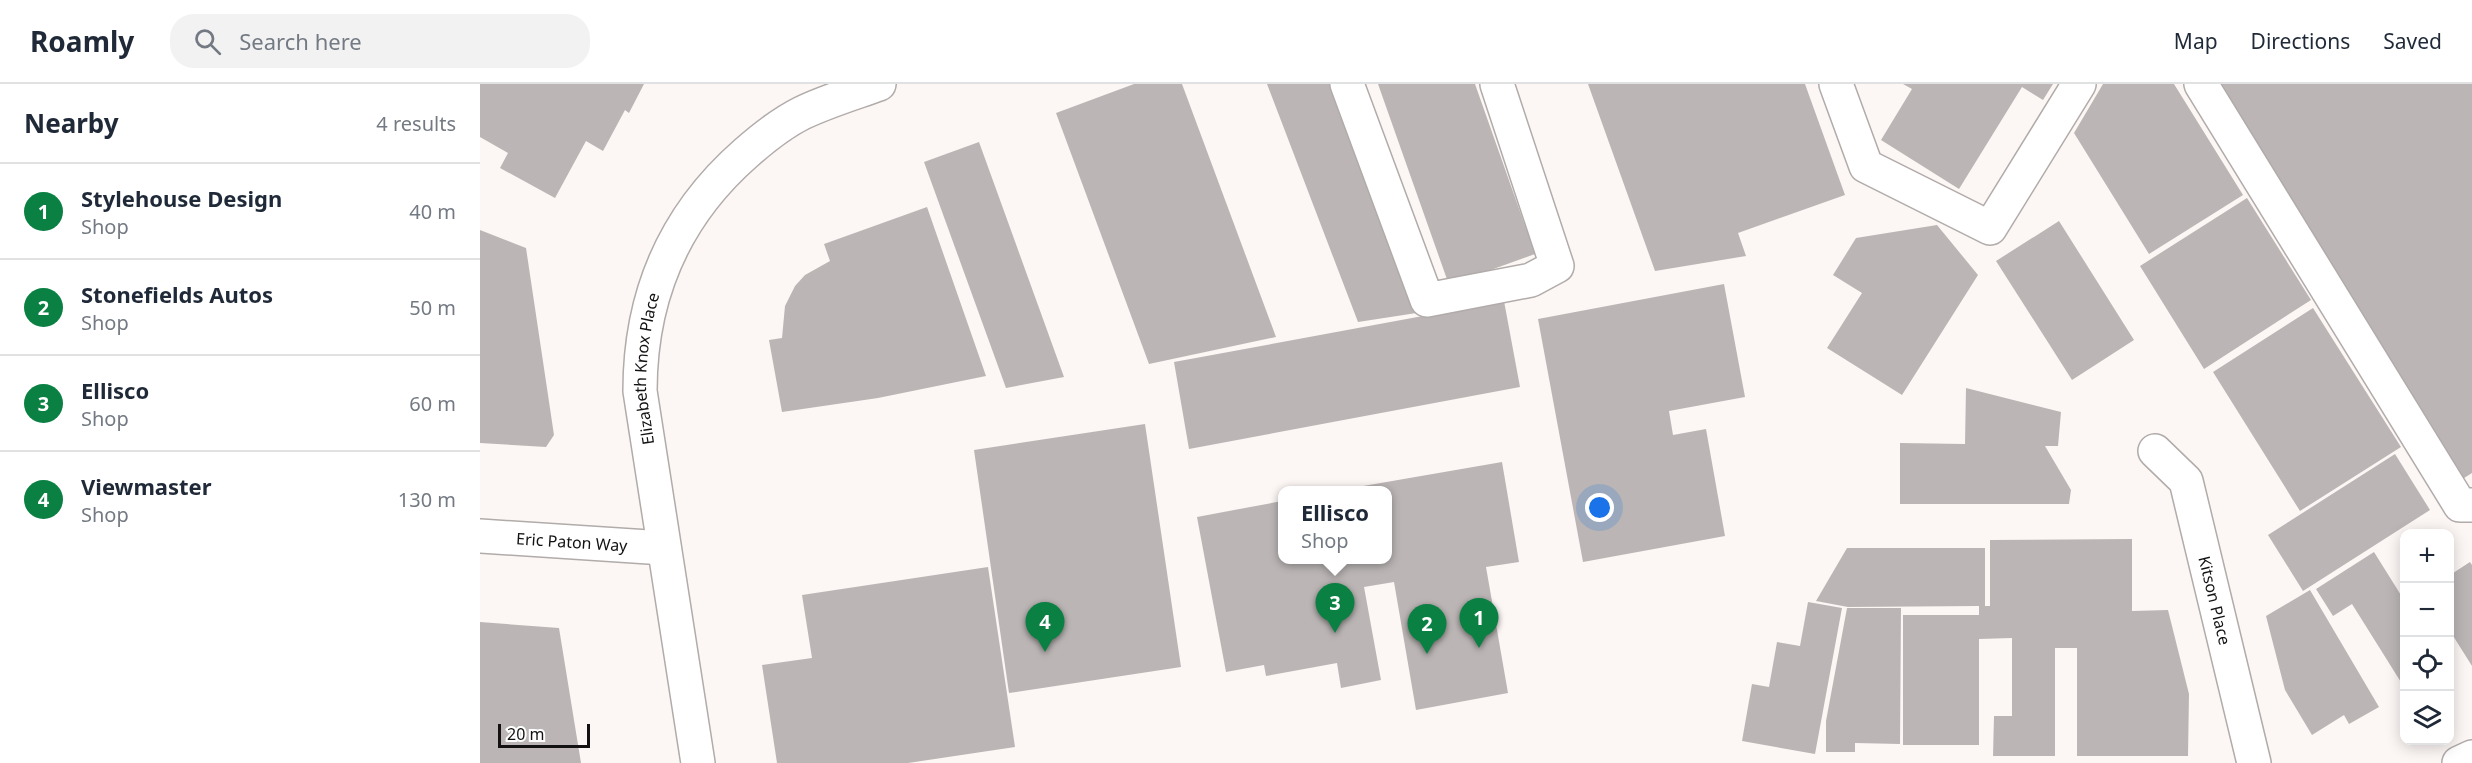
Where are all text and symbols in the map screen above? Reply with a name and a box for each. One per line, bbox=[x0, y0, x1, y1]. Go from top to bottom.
search box bbox=[170, 14, 590, 68]
text: Roamly bbox=[30, 22, 134, 60]
icon: search bbox=[191, 25, 224, 58]
text: Search here bbox=[239, 26, 362, 56]
text: Map bbox=[2174, 27, 2218, 55]
text: Directions bbox=[2251, 27, 2350, 55]
text: Saved bbox=[2383, 27, 2442, 55]
text: Nearby bbox=[24, 105, 119, 141]
text: 4 results bbox=[376, 110, 456, 137]
text: Stylehouse Design bbox=[81, 183, 282, 213]
text: 1 bbox=[38, 198, 49, 225]
text: 40 m bbox=[409, 198, 456, 225]
text: Shop bbox=[81, 213, 129, 240]
text: Stonefields Autos bbox=[81, 279, 273, 309]
street label: Elizabeth Knox Place bbox=[629, 290, 664, 446]
text: 2 bbox=[38, 294, 49, 321]
text: 50 m bbox=[409, 294, 456, 321]
text: Shop bbox=[81, 309, 129, 336]
text: Ellisco bbox=[81, 375, 149, 405]
text: 3 bbox=[38, 390, 49, 417]
text: 60 m bbox=[409, 390, 456, 417]
text: Shop bbox=[81, 405, 129, 432]
text: Viewmaster bbox=[81, 471, 212, 501]
text: 4 bbox=[38, 486, 49, 513]
text: 130 m bbox=[398, 486, 456, 513]
popup bbox=[1278, 486, 1392, 564]
your location bbox=[1585, 493, 1614, 522]
text: Ellisco bbox=[1301, 497, 1369, 527]
text: Shop bbox=[81, 501, 129, 528]
street label: Eric Paton Way bbox=[515, 527, 629, 557]
text: Shop bbox=[1301, 527, 1349, 554]
map controls bbox=[2400, 529, 2454, 745]
button: + bbox=[2400, 529, 2454, 583]
street label: Kitson Place bbox=[2193, 554, 2236, 647]
button: − bbox=[2400, 583, 2454, 637]
pin: 3 bbox=[1316, 584, 1354, 633]
pin: 1 bbox=[1460, 598, 1498, 648]
pin: 4 bbox=[1026, 602, 1064, 652]
pin: 2 bbox=[1408, 604, 1446, 654]
button: locate bbox=[2400, 637, 2454, 691]
button: layers bbox=[2400, 691, 2454, 745]
scale bar bbox=[498, 721, 590, 748]
text: 20 m bbox=[507, 723, 544, 745]

